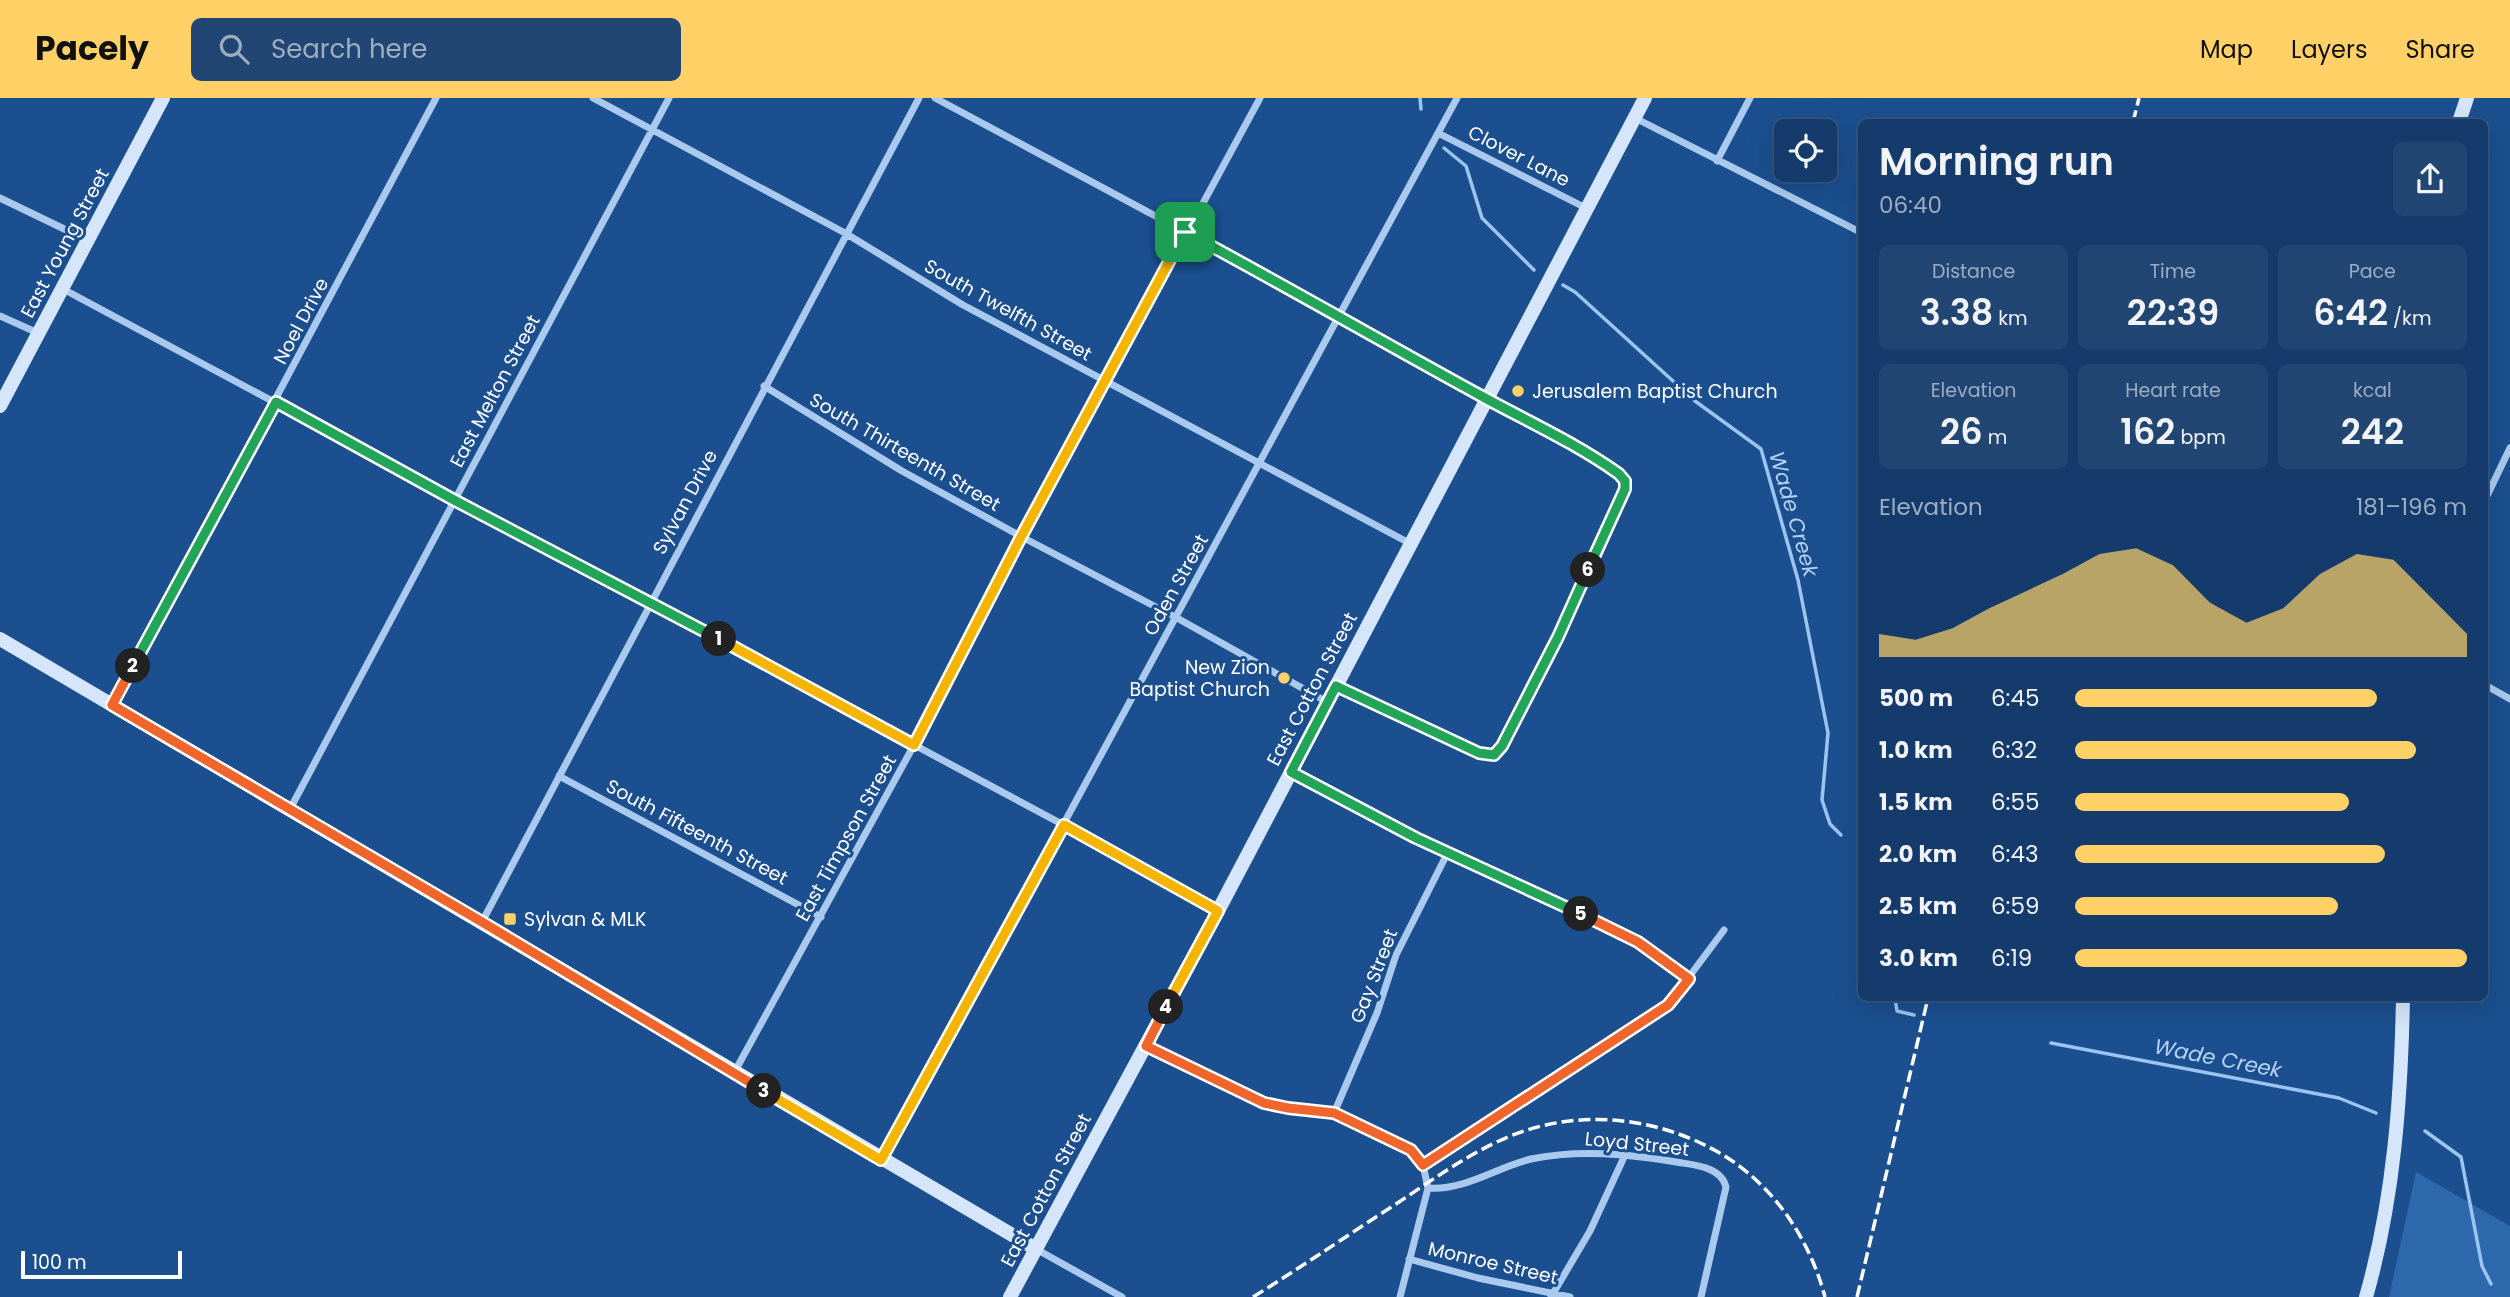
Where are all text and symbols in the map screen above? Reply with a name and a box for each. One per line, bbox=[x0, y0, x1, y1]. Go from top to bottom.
search box bbox=[191, 18, 681, 81]
text: Pacely bbox=[35, 25, 149, 72]
icon: search bbox=[215, 30, 253, 68]
text: Search here bbox=[271, 31, 428, 67]
text: Map bbox=[2200, 33, 2253, 66]
text: Layers bbox=[2291, 33, 2367, 66]
text: Share bbox=[2405, 33, 2475, 66]
street label: Clover Lane bbox=[1463, 119, 1575, 193]
map controls bbox=[1774, 119, 1837, 182]
button: locate bbox=[1774, 119, 1837, 182]
text: Morning run bbox=[1879, 135, 2114, 188]
button: share bbox=[2393, 142, 2467, 216]
street label: East Young Street bbox=[14, 163, 116, 322]
text: 06:40 bbox=[1879, 189, 1942, 221]
pin bbox=[1155, 202, 1215, 262]
icon: arrive bbox=[1166, 213, 1204, 251]
street label: South Twelfth Street bbox=[919, 253, 1097, 367]
text: Distance bbox=[1932, 258, 2015, 285]
text: Time bbox=[2150, 258, 2196, 285]
text: Pace bbox=[2349, 258, 2396, 285]
street label: Noel Drive bbox=[267, 273, 335, 369]
text: 3.38 bbox=[1920, 288, 1993, 337]
text: 22:39 bbox=[2127, 288, 2219, 337]
text: 6:42 bbox=[2313, 288, 2388, 337]
text: km bbox=[1993, 305, 2028, 332]
text: /km bbox=[2388, 305, 2431, 332]
street label: East Melton Street bbox=[443, 310, 547, 472]
text: Elevation bbox=[1931, 377, 2016, 404]
text: Heart rate bbox=[2125, 377, 2221, 404]
text: kcal bbox=[2353, 377, 2392, 404]
place label: Jerusalem Baptist Church bbox=[1532, 378, 1778, 405]
marker: Jerusalem Baptist Church bbox=[1510, 383, 1526, 399]
street label: South Thirteenth Street bbox=[805, 386, 1005, 518]
text: 26 bbox=[1940, 407, 1983, 456]
text: 162 bbox=[2120, 407, 2175, 456]
text: 242 bbox=[2341, 407, 2404, 456]
text: m bbox=[1983, 424, 2007, 451]
text: bpm bbox=[2175, 424, 2226, 451]
street label: Sylvan Drive bbox=[646, 445, 724, 559]
water label: Wade Creek bbox=[1762, 448, 1826, 581]
text: Elevation bbox=[1879, 491, 1983, 523]
text: 181–196 m bbox=[2356, 491, 2467, 523]
street label: Oden Street bbox=[1137, 529, 1215, 641]
pin: 6 bbox=[1570, 552, 1606, 588]
text: 6 bbox=[1581, 556, 1594, 583]
street label: East Cotton Street bbox=[1260, 607, 1364, 770]
pin: 1 bbox=[702, 622, 736, 656]
text: 1 bbox=[715, 625, 722, 652]
pin: 2 bbox=[116, 648, 150, 684]
text: 2 bbox=[127, 652, 138, 679]
place label: New Zion Baptist Church bbox=[1129, 654, 1270, 703]
marker: New Zion Baptist Church bbox=[1276, 670, 1292, 686]
text: 500 m bbox=[1879, 682, 1953, 714]
text: 6:45 bbox=[1991, 682, 2039, 714]
text: 1.0 km bbox=[1879, 734, 1953, 766]
text: 6:32 bbox=[1991, 734, 2037, 766]
street label: East Timpson Street bbox=[789, 750, 903, 926]
street label: South Fifteenth Street bbox=[601, 773, 793, 892]
text: 1.5 km bbox=[1879, 786, 1953, 818]
text: 6:55 bbox=[1991, 786, 2039, 818]
text: 2.0 km bbox=[1879, 838, 1957, 870]
text: 6:43 bbox=[1991, 838, 2039, 870]
text: 2.5 km bbox=[1879, 890, 1957, 922]
text: 6:59 bbox=[1991, 890, 2039, 922]
pin: 5 bbox=[1564, 896, 1598, 932]
text: 5 bbox=[1574, 900, 1587, 927]
place label: Sylvan & MLK bbox=[524, 906, 646, 933]
marker: Sylvan & MLK bbox=[502, 911, 518, 927]
street label: Gay Street bbox=[1344, 925, 1404, 1027]
text: 3.0 km bbox=[1879, 942, 1958, 974]
text: 6:19 bbox=[1991, 942, 2032, 974]
pin: 4 bbox=[1148, 990, 1184, 1024]
text: 4 bbox=[1159, 993, 1172, 1020]
water label: Wade Creek bbox=[2152, 1031, 2285, 1085]
pin: 3 bbox=[746, 1074, 782, 1108]
text: 3 bbox=[758, 1077, 769, 1104]
street label: East Cotton Street bbox=[994, 1108, 1098, 1271]
street label: Loyd Street bbox=[1584, 1125, 1691, 1163]
street label: Monroe Street bbox=[1425, 1235, 1561, 1291]
scale bar bbox=[21, 1248, 182, 1280]
text: 100 m bbox=[32, 1249, 87, 1276]

